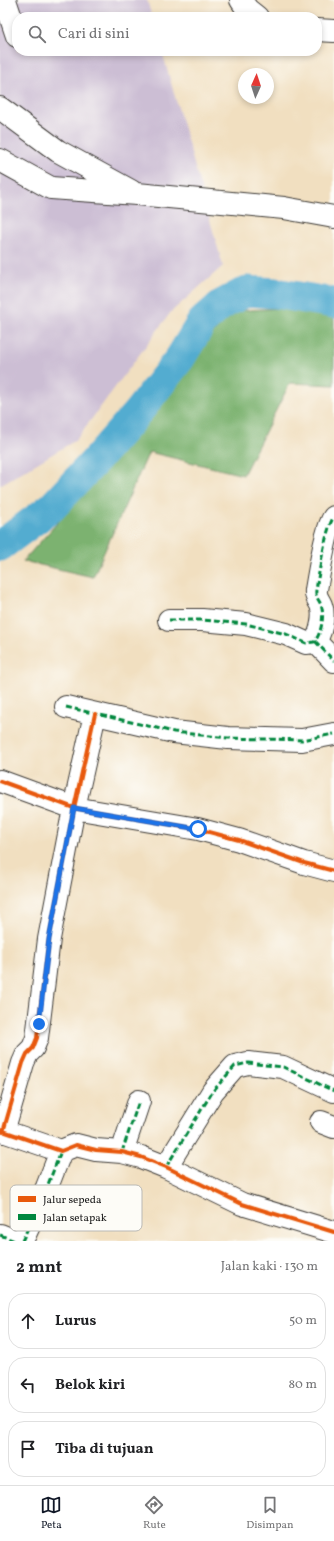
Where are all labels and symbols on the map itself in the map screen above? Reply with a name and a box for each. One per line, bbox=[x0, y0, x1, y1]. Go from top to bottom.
north arrow bbox=[238, 68, 274, 104]
route start bbox=[189, 820, 207, 838]
route end bbox=[30, 1015, 48, 1033]
legend bbox=[10, 1185, 142, 1231]
text: Jalur sepeda bbox=[43, 1193, 102, 1208]
text: Jalan setapak bbox=[43, 1211, 107, 1226]

